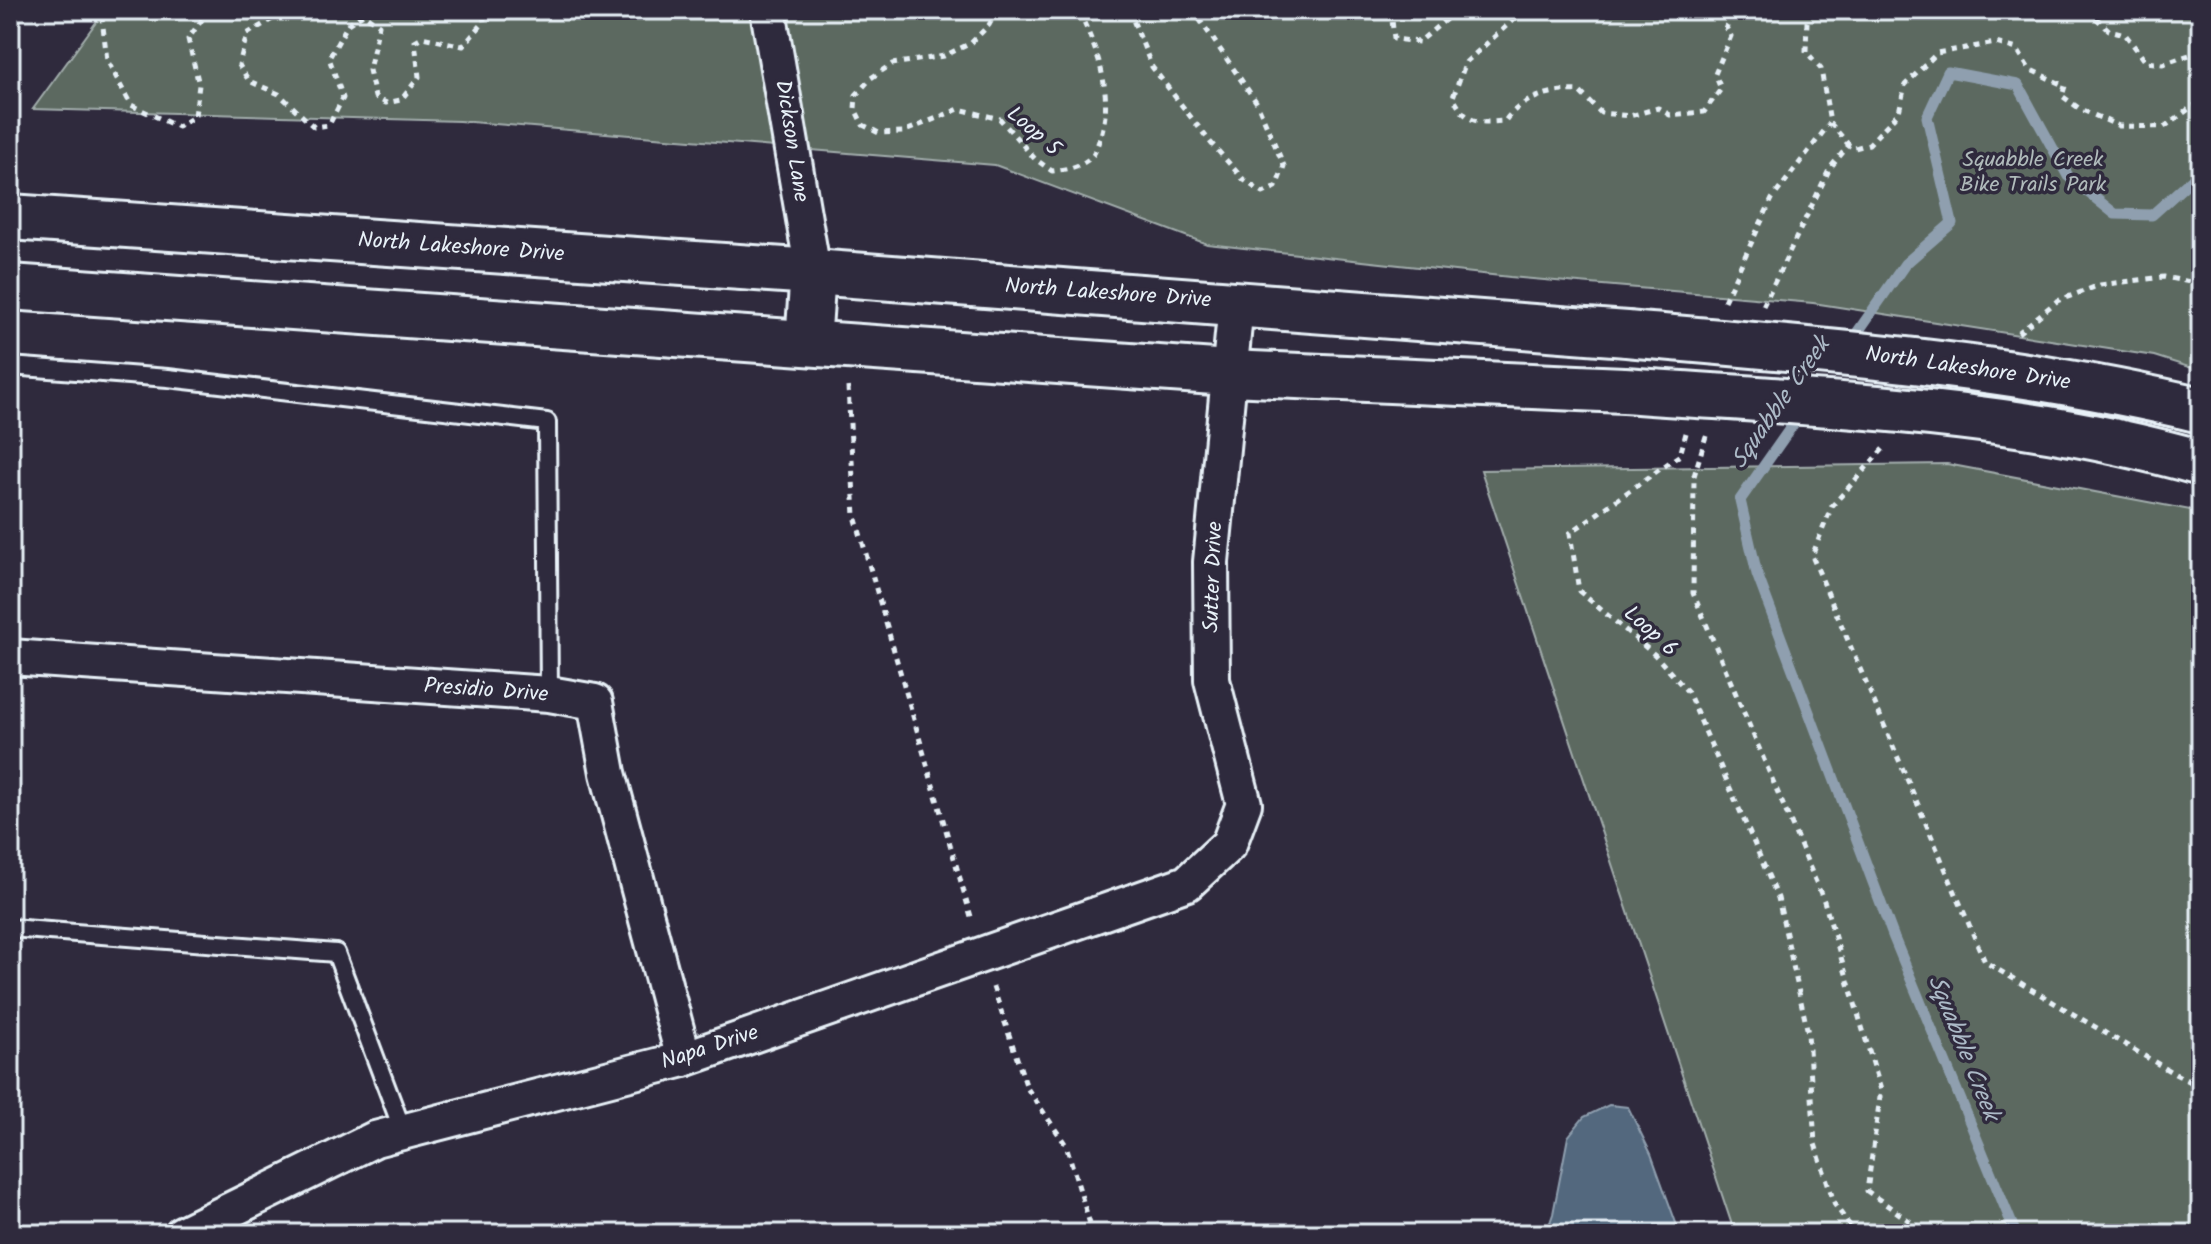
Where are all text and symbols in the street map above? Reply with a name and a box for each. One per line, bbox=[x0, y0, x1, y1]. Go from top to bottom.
street label: Dickson Lane bbox=[764, 77, 818, 205]
street label: Loop 5 bbox=[998, 98, 1069, 167]
park label: Squabble Creek Bike Trails Park bbox=[1960, 143, 2107, 203]
street label: North Lakeshore Drive bbox=[357, 223, 565, 273]
street label: North Lakeshore Drive bbox=[1004, 269, 1212, 319]
water label: Squabble Creek bbox=[1721, 326, 1843, 477]
street label: North Lakeshore Drive bbox=[1863, 337, 2073, 401]
street label: Sutter Drive bbox=[1195, 521, 1233, 633]
street label: Loop 6 bbox=[1615, 598, 1685, 666]
street label: Presidio Drive bbox=[423, 669, 549, 713]
water label: Squabble Creek bbox=[1916, 969, 2011, 1130]
street label: Napa Drive bbox=[657, 1016, 763, 1080]

